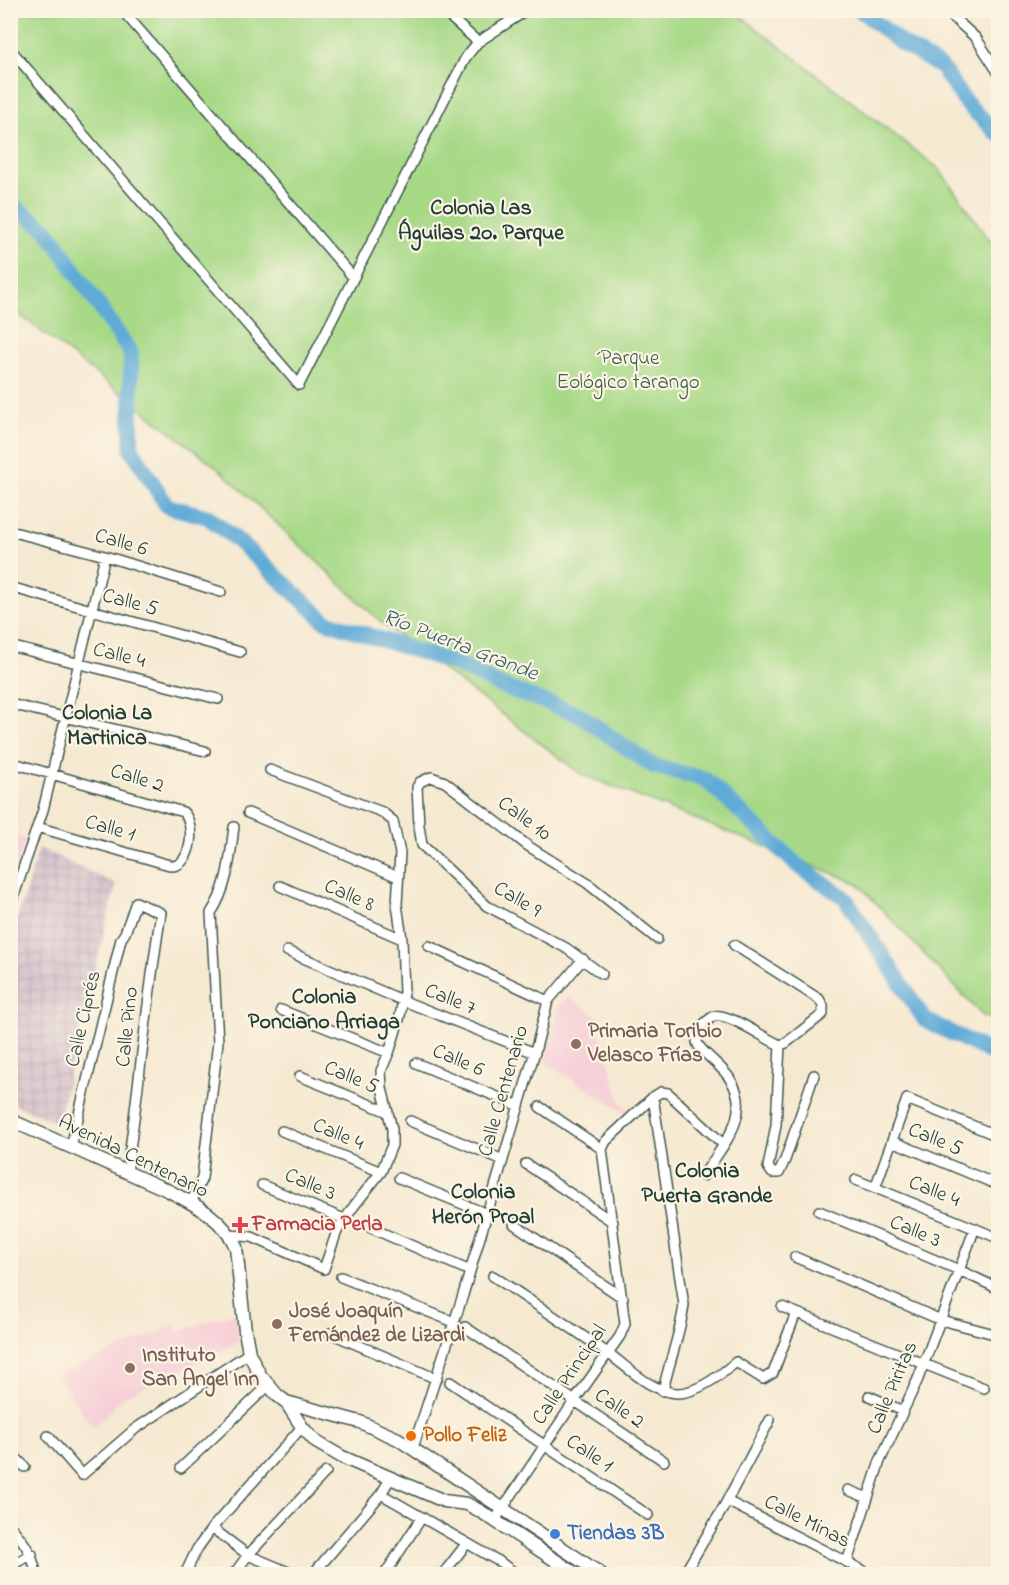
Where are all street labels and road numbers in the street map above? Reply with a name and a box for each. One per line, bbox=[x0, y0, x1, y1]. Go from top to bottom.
street label: Calle 6 bbox=[91, 521, 151, 565]
street label: Calle 5 bbox=[99, 581, 161, 625]
street label: Calle 4 bbox=[90, 635, 149, 677]
street label: Calle 2 bbox=[106, 757, 168, 801]
street label: Calle 10 bbox=[491, 789, 557, 849]
street label: Calle 1 bbox=[81, 808, 139, 851]
street label: Calle 8 bbox=[319, 872, 379, 920]
street label: Calle 9 bbox=[487, 874, 547, 926]
street label: Calle Ciprés bbox=[58, 968, 110, 1070]
street label: Calle 7 bbox=[420, 976, 481, 1024]
street label: Calle Pino bbox=[109, 985, 147, 1069]
street label: Calle Centenario bbox=[471, 1022, 537, 1160]
street label: Calle 6 bbox=[427, 1037, 489, 1085]
street label: Calle 5 bbox=[319, 1053, 383, 1103]
street label: Avenida Centenario bbox=[53, 1108, 213, 1207]
street label: Calle 4 bbox=[308, 1111, 369, 1159]
street label: Calle 5 bbox=[903, 1115, 967, 1165]
street label: Calle 3 bbox=[280, 1161, 340, 1209]
street label: Calle 4 bbox=[904, 1168, 965, 1216]
street label: Calle 3 bbox=[885, 1208, 945, 1256]
street label: Calle Principal bbox=[525, 1319, 615, 1431]
street label: Calle Piritas bbox=[860, 1337, 926, 1439]
street label: Calle 2 bbox=[588, 1381, 650, 1437]
street label: Calle 1 bbox=[559, 1427, 619, 1481]
street label: Calle Minas bbox=[759, 1487, 855, 1557]

